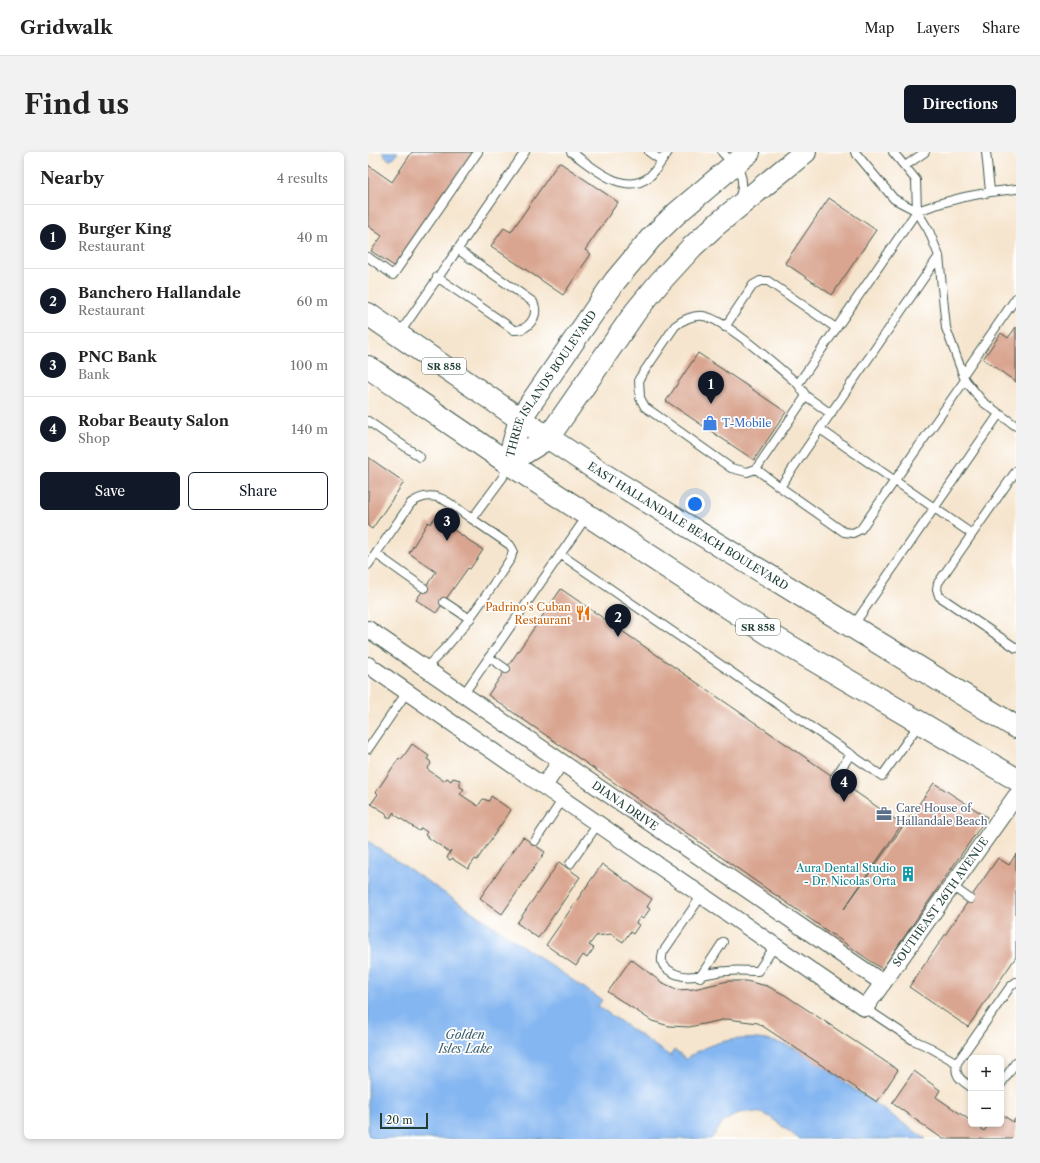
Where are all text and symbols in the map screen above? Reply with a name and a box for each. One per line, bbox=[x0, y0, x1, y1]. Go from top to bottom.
text: Gridwalk bbox=[20, 16, 113, 39]
text: Map bbox=[864, 19, 894, 37]
text: Layers bbox=[916, 19, 960, 37]
text: Share bbox=[982, 19, 1020, 37]
button: Directions bbox=[904, 85, 1016, 123]
text: Find us bbox=[24, 87, 129, 121]
text: Nearby bbox=[40, 168, 104, 188]
text: 4 results bbox=[277, 170, 328, 186]
text: Burger King bbox=[78, 219, 171, 238]
text: 1 bbox=[50, 229, 56, 245]
text: 40 m bbox=[297, 229, 328, 245]
text: Restaurant bbox=[78, 238, 145, 254]
text: Banchero Hallandale bbox=[78, 283, 241, 302]
text: 2 bbox=[49, 293, 57, 309]
text: 60 m bbox=[297, 293, 328, 309]
text: Restaurant bbox=[78, 302, 145, 318]
street label: THREE ISLANDS BOULEVARD bbox=[503, 308, 600, 459]
text: PNC Bank bbox=[78, 347, 157, 366]
text: 3 bbox=[49, 357, 57, 373]
text: 100 m bbox=[290, 357, 328, 373]
road number: SR 858 bbox=[422, 358, 466, 374]
text: Bank bbox=[78, 366, 110, 382]
pin: 1 bbox=[698, 371, 724, 404]
text: Robar Beauty Salon bbox=[78, 411, 229, 430]
shop icon: T-Mobile bbox=[701, 414, 719, 432]
place label: T-Mobile bbox=[722, 416, 771, 430]
text: 4 bbox=[49, 421, 57, 437]
text: 140 m bbox=[291, 421, 328, 437]
text: Shop bbox=[78, 430, 110, 446]
street label: EAST HALLANDALE BEACH BOULEVARD bbox=[585, 459, 791, 593]
button: Save bbox=[40, 472, 180, 510]
button: Share bbox=[188, 472, 328, 510]
your location bbox=[685, 494, 705, 514]
pin: 3 bbox=[434, 508, 460, 541]
place label: Padrino’s Cuban Restaurant bbox=[485, 600, 571, 627]
restaurant icon: Padrino’s Cuban Restaurant bbox=[574, 604, 592, 622]
pin: 2 bbox=[605, 604, 631, 637]
road number: SR 858 bbox=[736, 619, 780, 635]
pin: 4 bbox=[831, 769, 857, 802]
street label: DIANA DRIVE bbox=[589, 778, 661, 834]
place label: Care House of Hallandale Beach bbox=[896, 801, 988, 828]
office icon: Care House of Hallandale Beach bbox=[875, 805, 893, 823]
street label: SOUTHEAST 26TH AVENUE bbox=[890, 834, 992, 969]
place label: Aura Dental Studio - Dr. Nicolas Orta bbox=[795, 861, 896, 888]
building icon: Aura Dental Studio - Dr. Nicolas Orta bbox=[899, 865, 917, 883]
water label: Golden Isles Lake bbox=[437, 1027, 493, 1056]
map controls bbox=[968, 1055, 1004, 1127]
button: + bbox=[968, 1055, 1004, 1091]
button: − bbox=[968, 1091, 1004, 1127]
scale bar bbox=[380, 1111, 428, 1130]
text: 20 m bbox=[386, 1113, 412, 1127]

